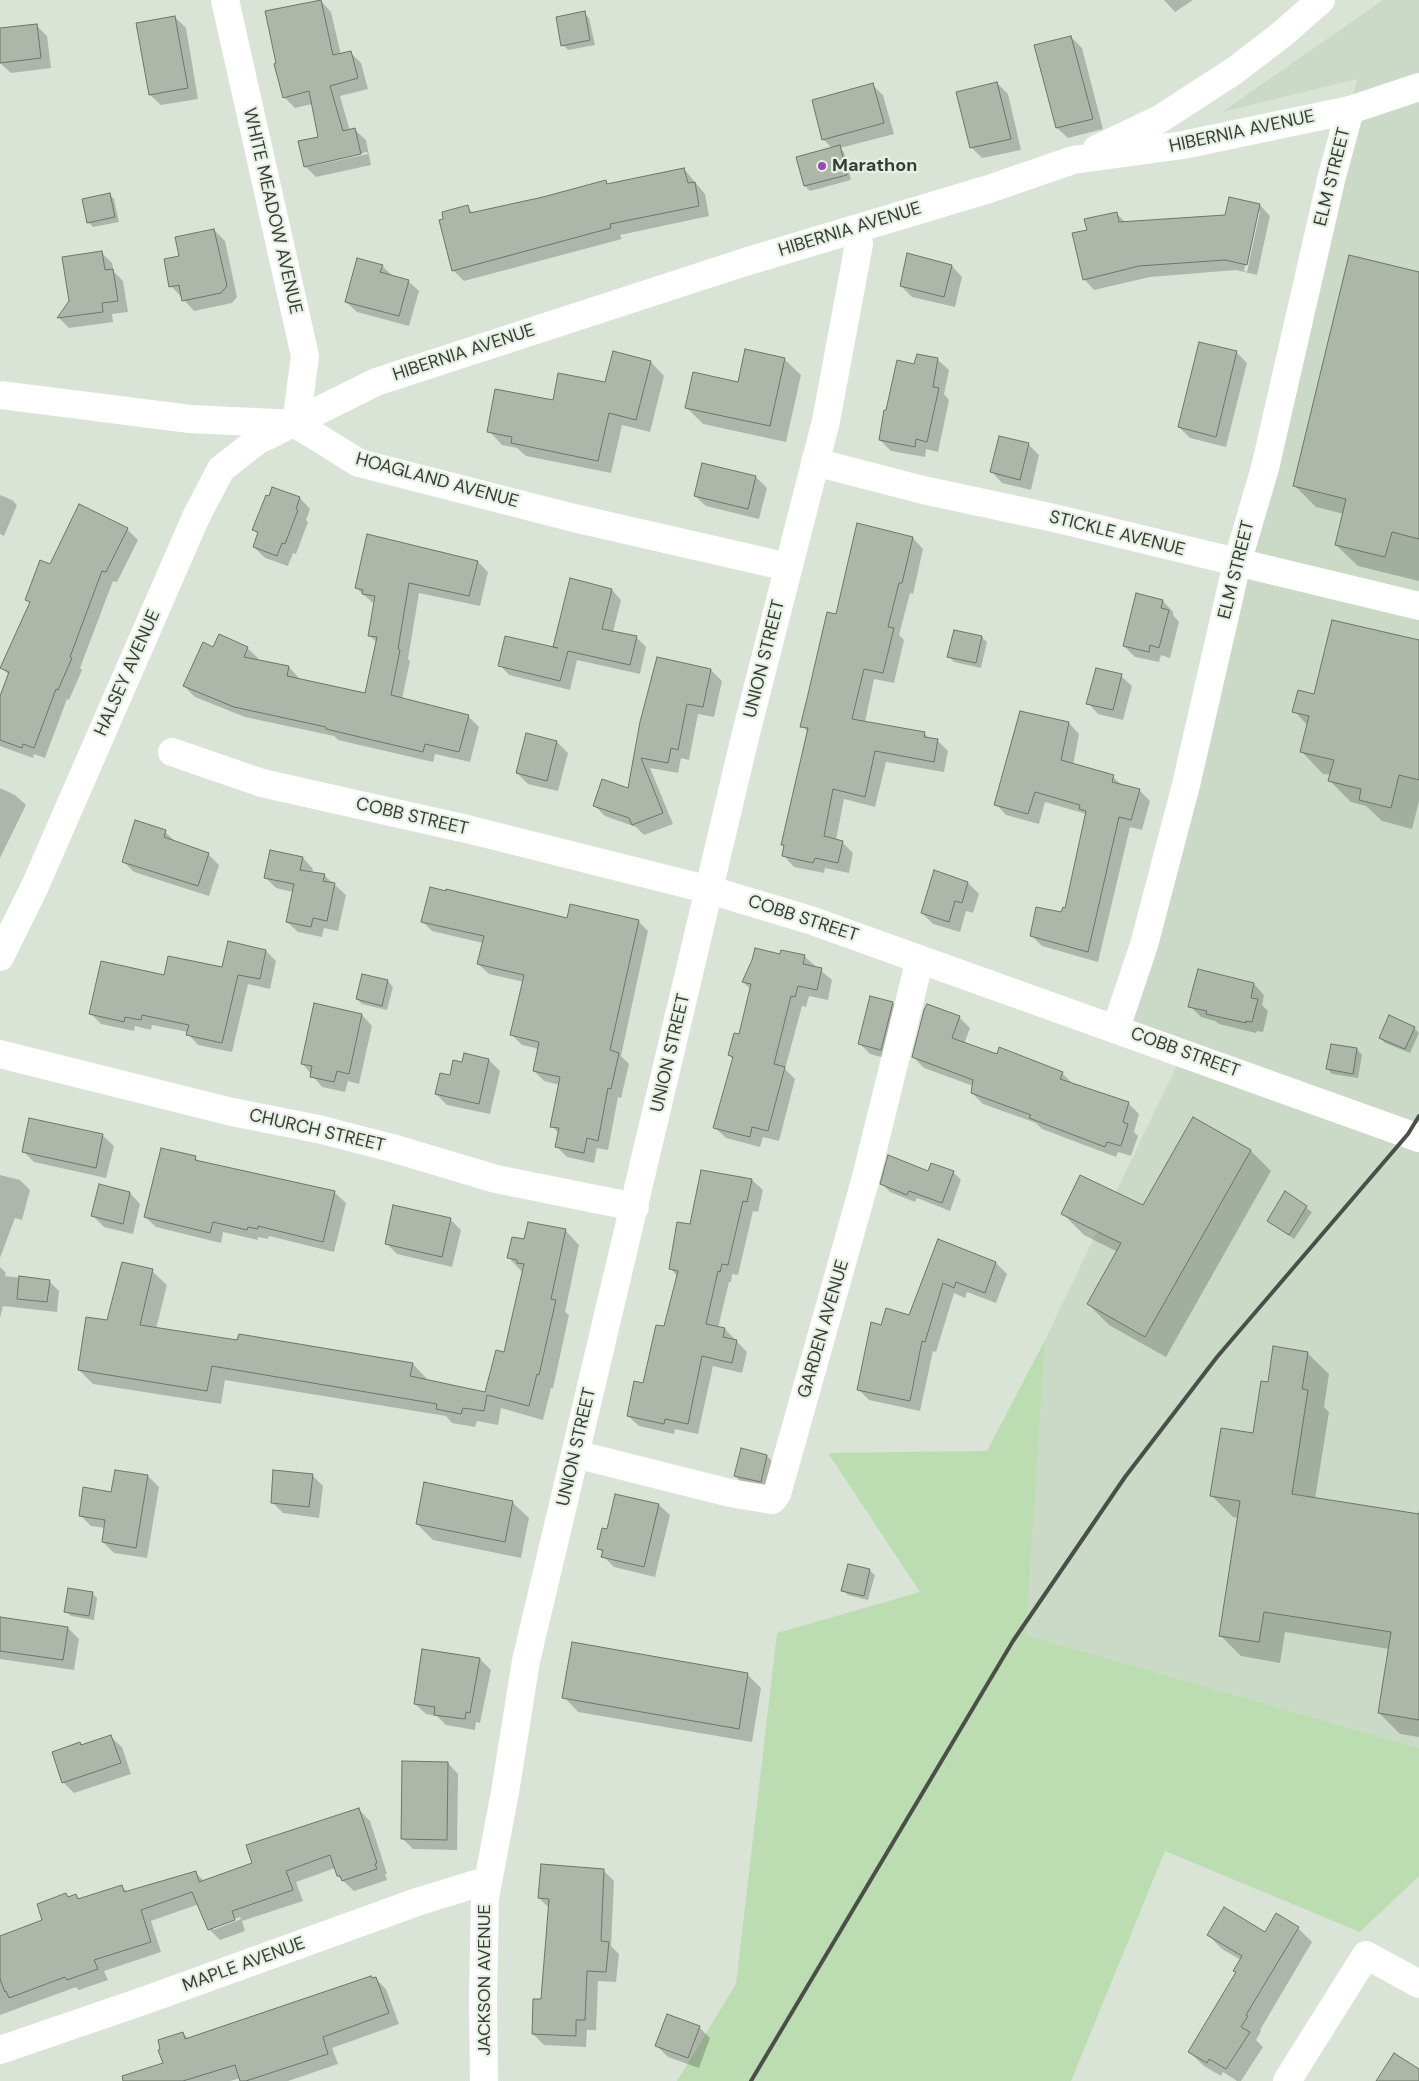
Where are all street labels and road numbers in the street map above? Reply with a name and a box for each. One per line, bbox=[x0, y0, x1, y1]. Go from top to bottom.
street label: WHITE MEADOW AVENUE bbox=[238, 106, 306, 316]
street label: HIBERNIA AVENUE bbox=[1167, 106, 1317, 158]
street label: ELM STREET bbox=[1310, 125, 1356, 229]
street label: HIBERNIA AVENUE bbox=[776, 198, 924, 262]
street label: HIBERNIA AVENUE bbox=[390, 320, 538, 386]
street label: HOAGLAND AVENUE bbox=[353, 449, 521, 513]
street label: STICKLE AVENUE bbox=[1047, 507, 1187, 561]
street label: ELM STREET bbox=[1214, 518, 1260, 622]
street label: UNION STREET bbox=[740, 598, 790, 720]
street label: HALSEY AVENUE bbox=[91, 607, 165, 739]
street label: COBB STREET bbox=[354, 794, 470, 840]
street label: COBB STREET bbox=[745, 891, 861, 947]
street label: UNION STREET bbox=[647, 992, 695, 1114]
street label: COBB STREET bbox=[1127, 1023, 1243, 1083]
street label: CHURCH STREET bbox=[247, 1105, 387, 1157]
street label: GARDEN AVENUE bbox=[794, 1257, 854, 1401]
street label: UNION STREET bbox=[553, 1386, 601, 1508]
street label: JACKSON AVENUE bbox=[474, 1904, 496, 2056]
street label: MAPLE AVENUE bbox=[180, 1933, 308, 1997]

